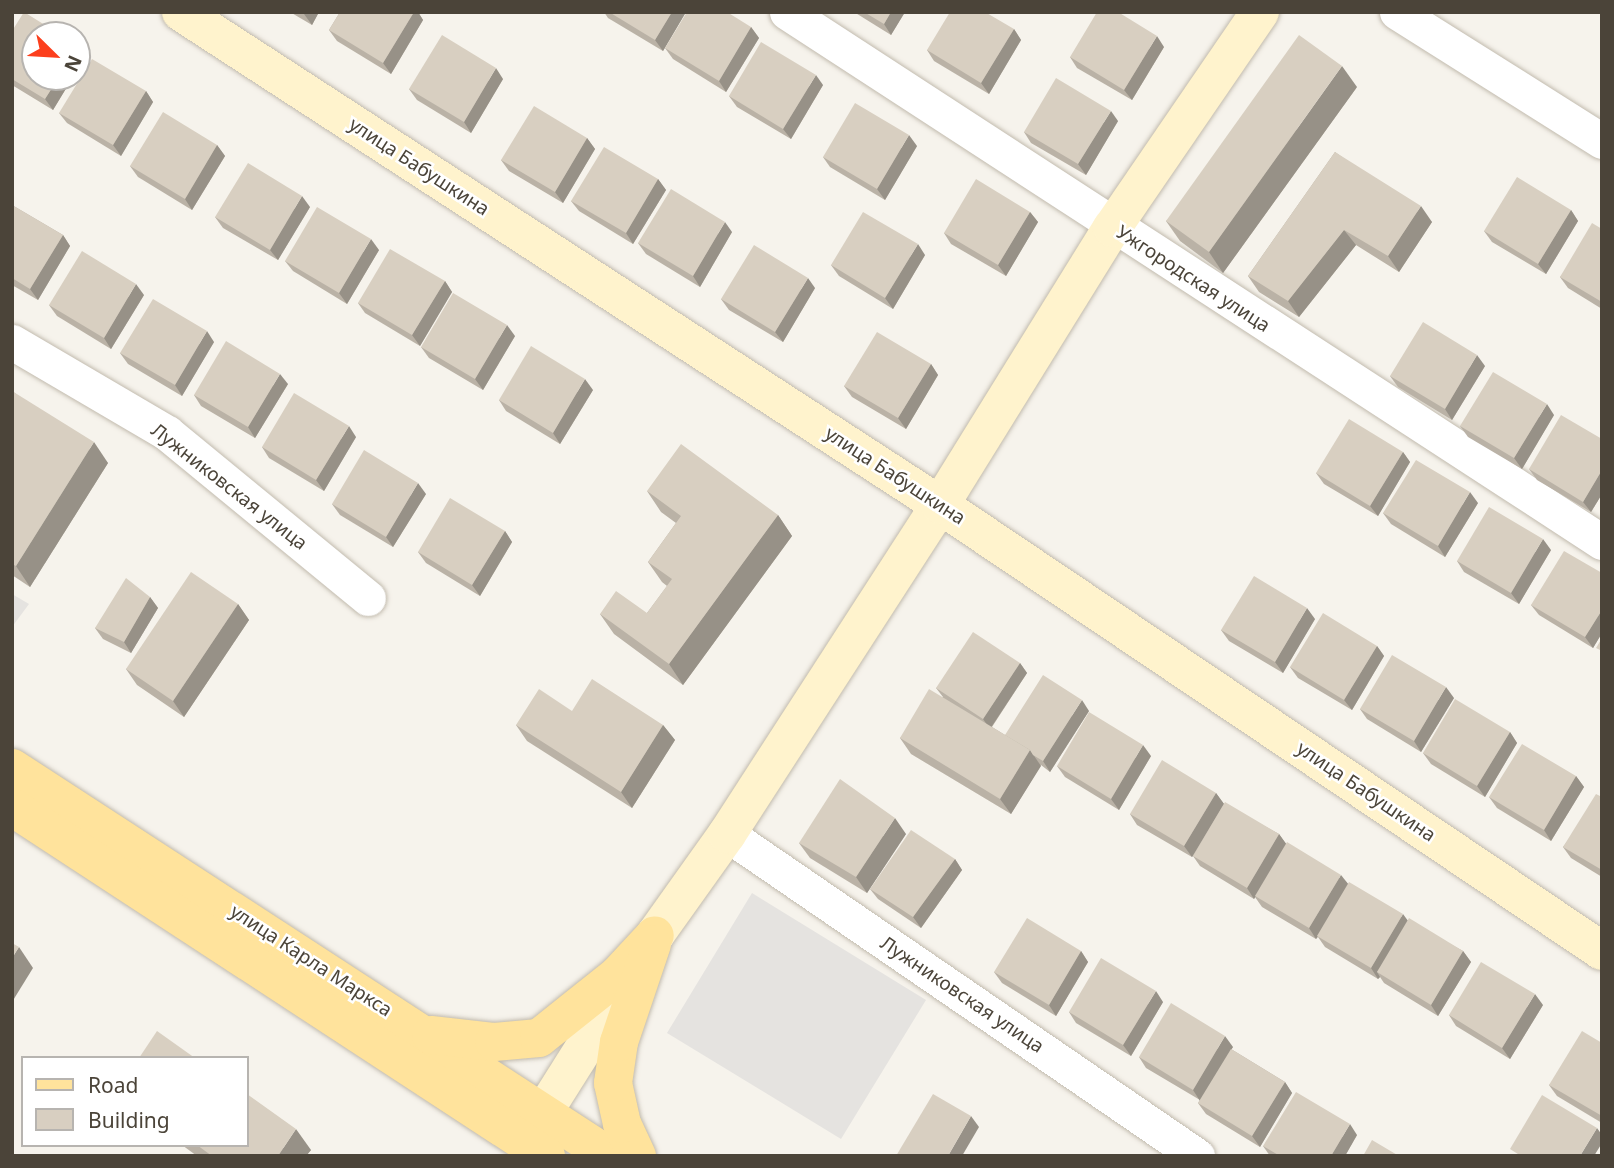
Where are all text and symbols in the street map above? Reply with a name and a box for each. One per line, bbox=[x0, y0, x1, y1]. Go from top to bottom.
north arrow bbox=[21, 21, 91, 91]
text: N bbox=[58, 51, 88, 76]
street label: улица Бабушкина bbox=[345, 113, 493, 221]
street label: Ужгородская улица bbox=[1112, 221, 1274, 337]
street label: Лужниковская улица bbox=[146, 419, 312, 555]
street label: улица Бабушкина bbox=[821, 422, 969, 530]
street label: улица Бабушкина bbox=[1292, 737, 1440, 847]
street label: улица Карла Маркса bbox=[226, 900, 396, 1022]
street label: Лужниковская улица bbox=[876, 932, 1048, 1058]
legend bbox=[21, 1056, 248, 1147]
text: Road bbox=[88, 1071, 138, 1099]
text: Building bbox=[88, 1106, 170, 1134]

